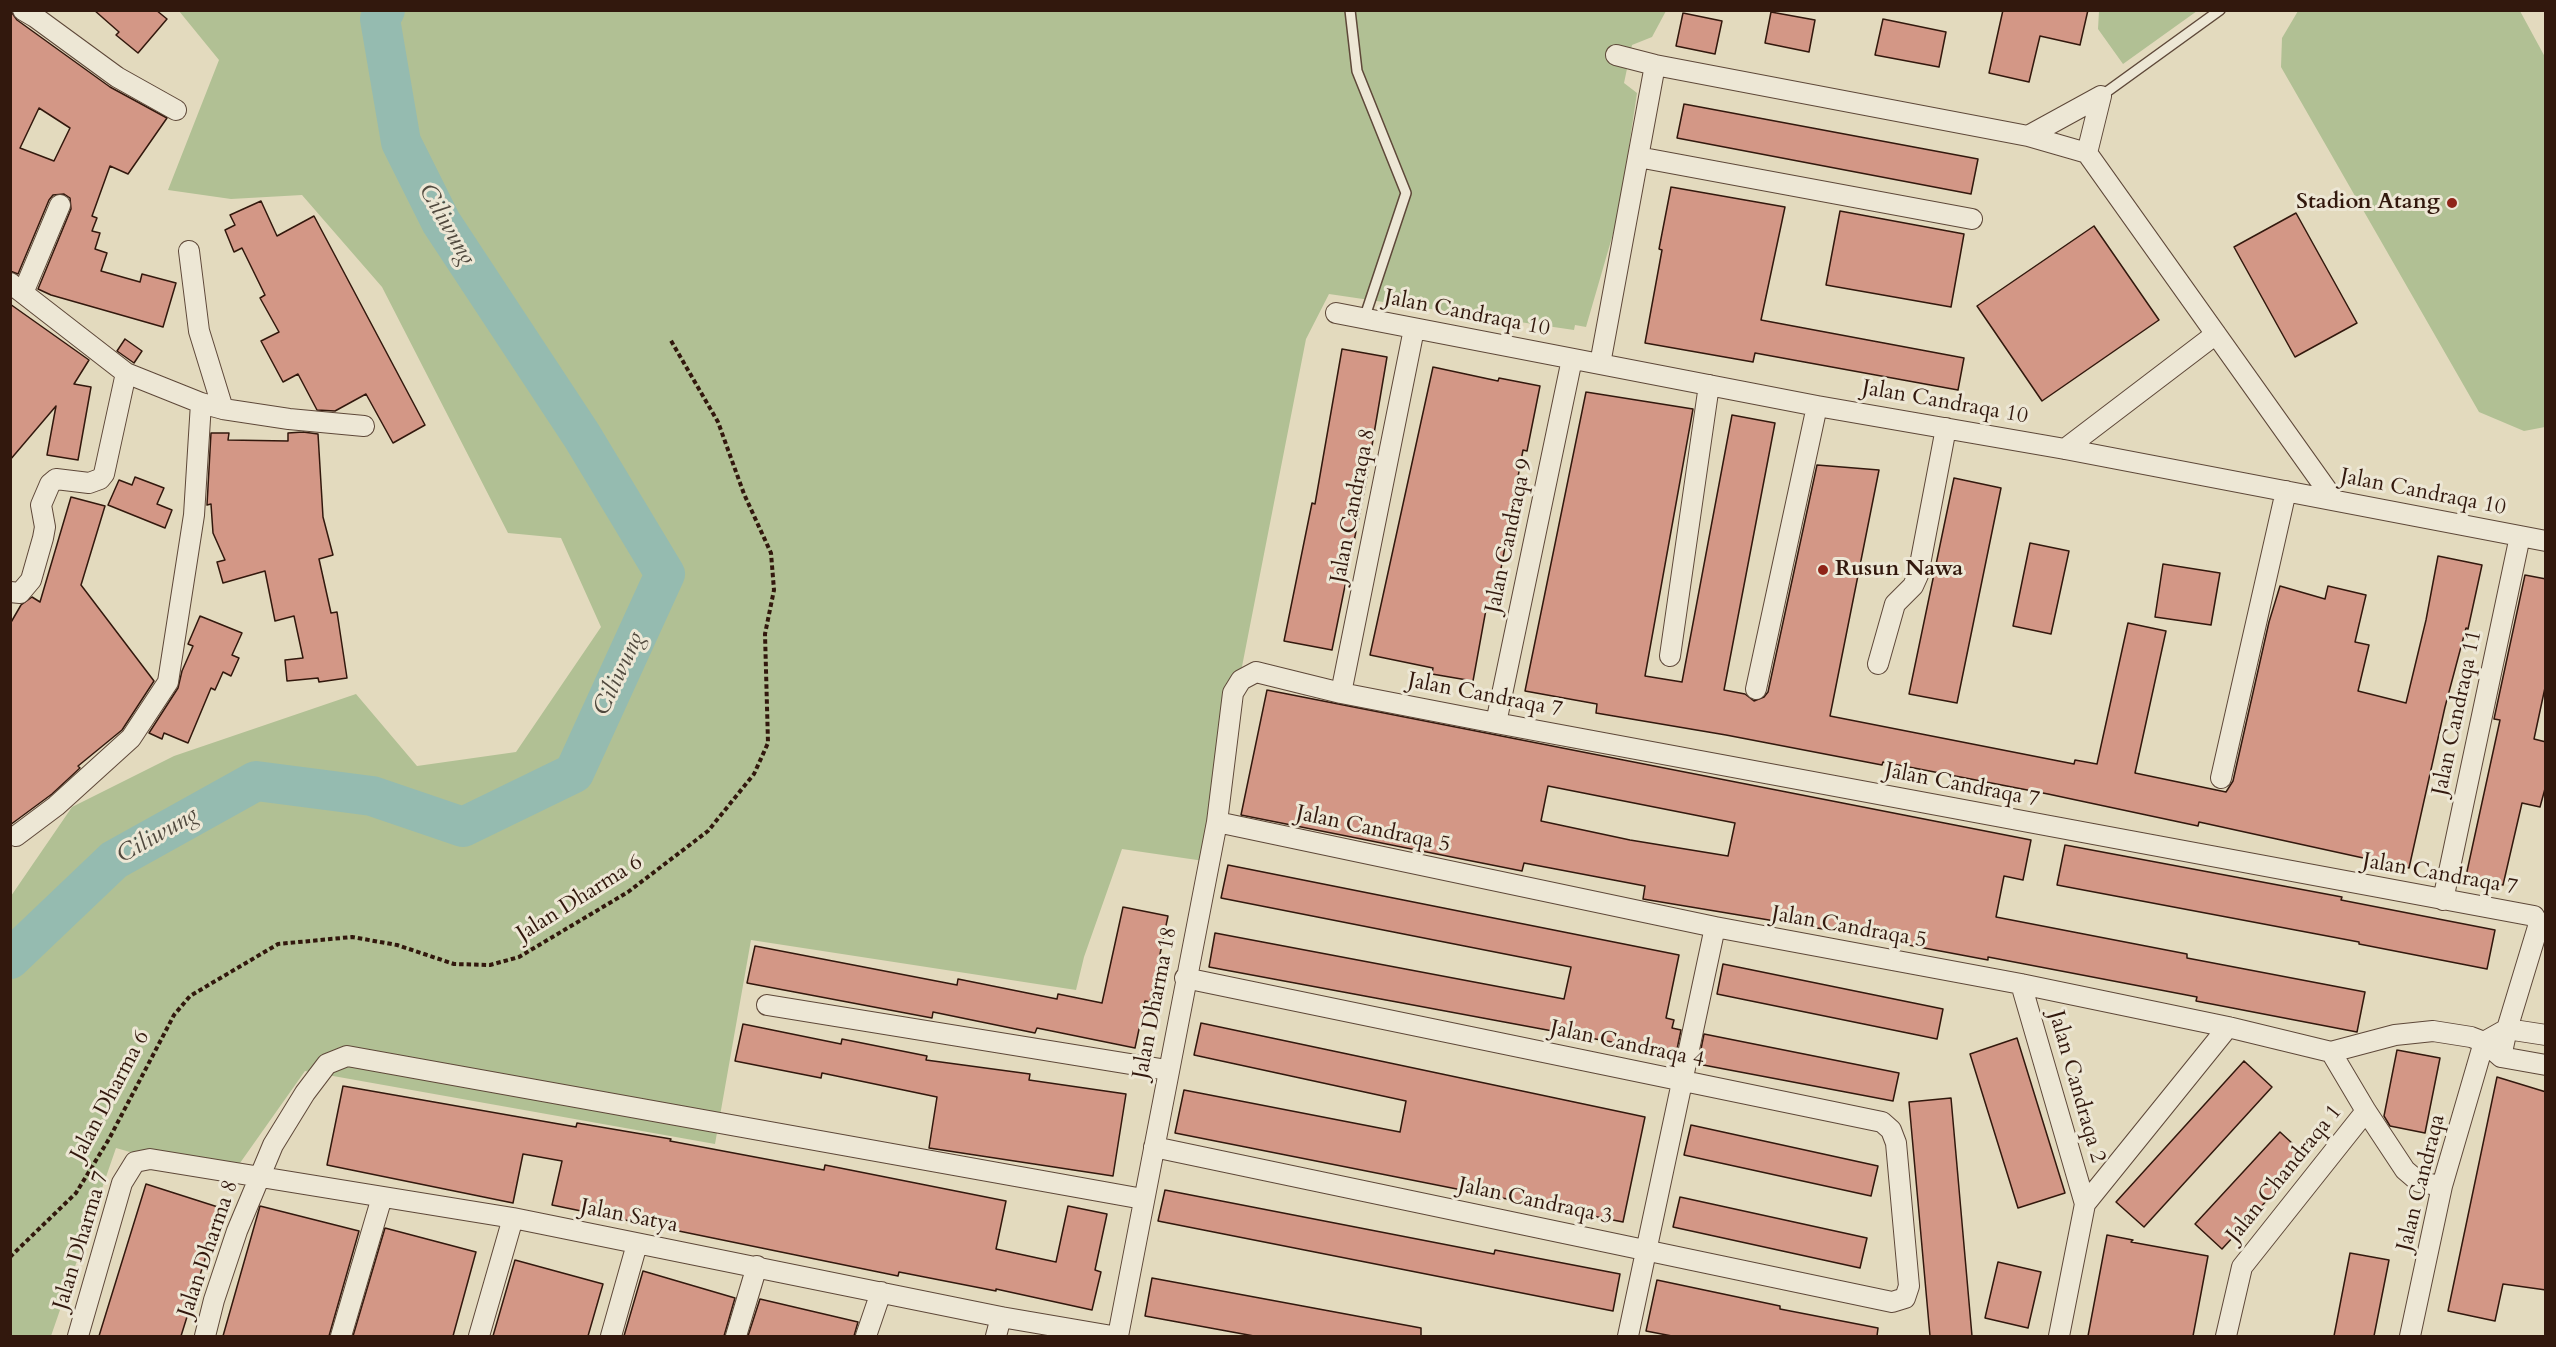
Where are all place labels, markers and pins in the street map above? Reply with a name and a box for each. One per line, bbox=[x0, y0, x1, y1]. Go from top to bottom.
place label: Stadion Atang bbox=[2296, 190, 2440, 216]
marker: Stadion Atang bbox=[2445, 196, 2459, 210]
place label: Rusun Nawa bbox=[1835, 557, 1963, 583]
marker: Rusun Nawa bbox=[1816, 563, 1830, 577]

